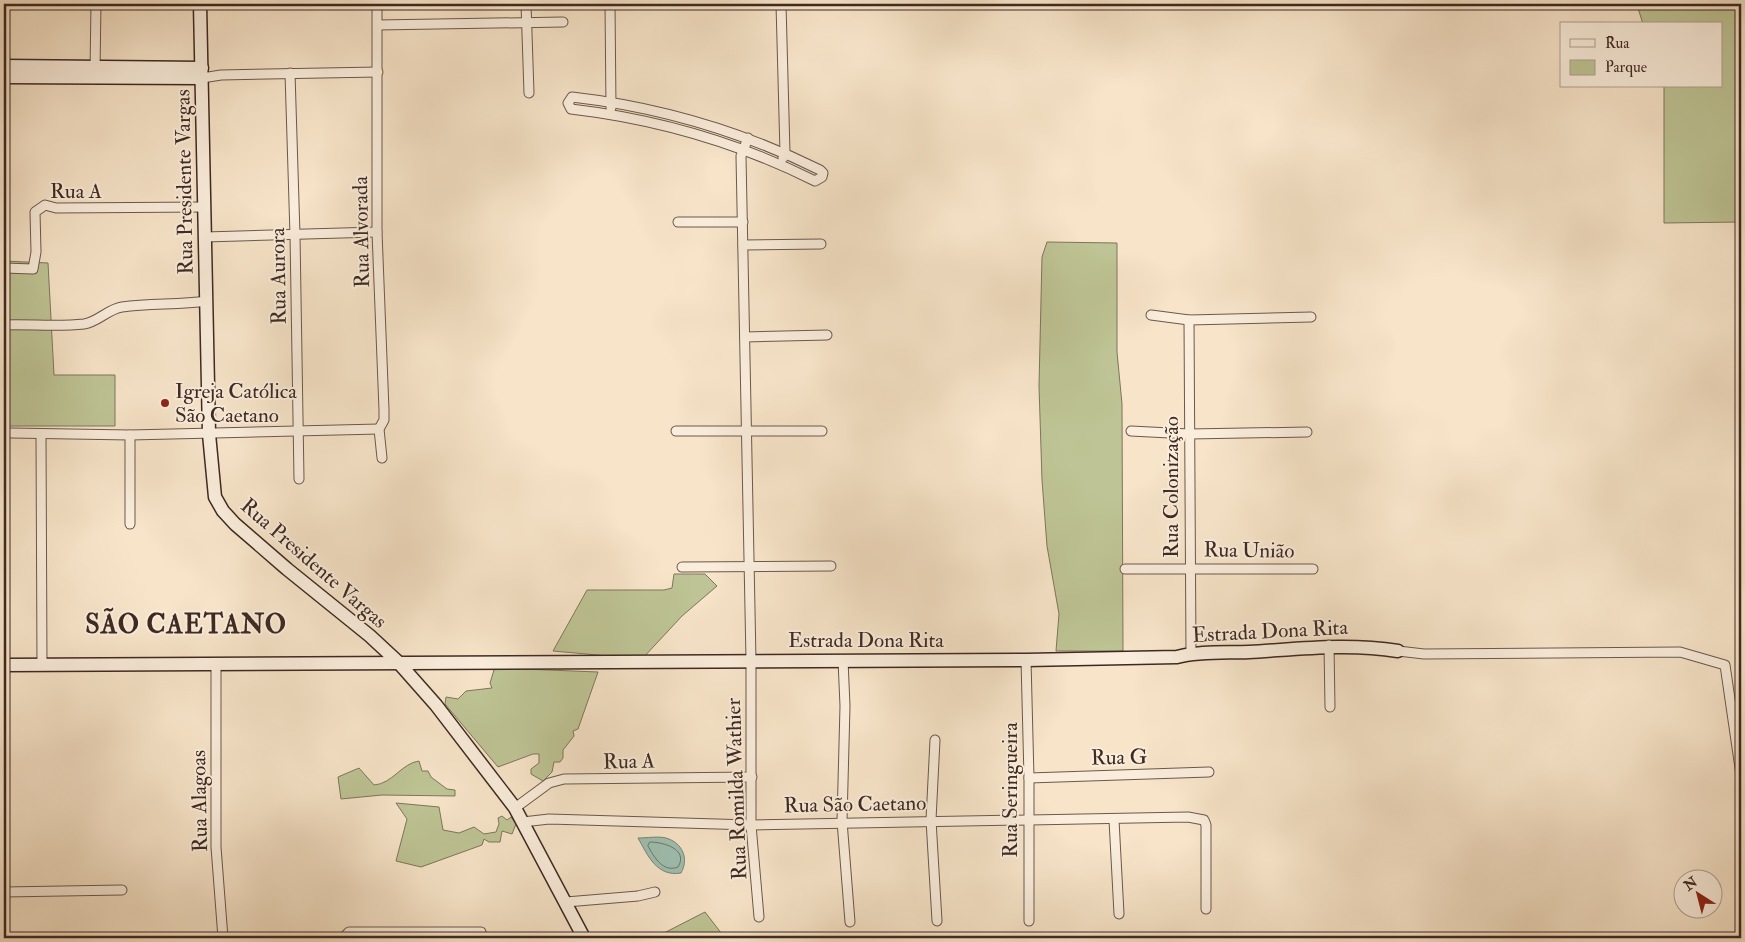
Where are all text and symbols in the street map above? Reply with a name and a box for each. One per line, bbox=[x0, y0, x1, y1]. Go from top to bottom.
legend bbox=[1560, 22, 1722, 88]
text: Rua bbox=[1605, 34, 1630, 53]
text: Parque bbox=[1605, 58, 1647, 77]
street label: Rua Presidente Vargas bbox=[169, 89, 200, 275]
street label: Rua Alvorada bbox=[347, 175, 376, 288]
street label: Rua A bbox=[50, 178, 102, 205]
street label: Rua Aurora bbox=[264, 227, 293, 325]
place label: Igreja Católica São Caetano bbox=[175, 378, 297, 429]
marker: Igreja Católica São Caetano bbox=[159, 397, 171, 409]
street label: Rua Colonização bbox=[1158, 416, 1185, 558]
street label: Rua Presidente Vargas bbox=[235, 492, 393, 634]
street label: Rua União bbox=[1203, 536, 1295, 565]
district label: SÃO CAETANO bbox=[85, 607, 287, 641]
street label: Estrada Dona Rita bbox=[1191, 614, 1349, 649]
street label: Estrada Dona Rita bbox=[788, 627, 944, 654]
street label: Rua Romilda Wathier bbox=[720, 697, 753, 881]
street label: Rua Seringueira bbox=[997, 722, 1024, 858]
street label: Rua G bbox=[1091, 744, 1147, 771]
street label: Rua A bbox=[603, 748, 655, 775]
street label: Rua Alagoas bbox=[185, 750, 214, 852]
street label: Rua São Caetano bbox=[783, 790, 927, 819]
north arrow bbox=[1672, 870, 1722, 920]
text: N bbox=[1680, 873, 1701, 895]

